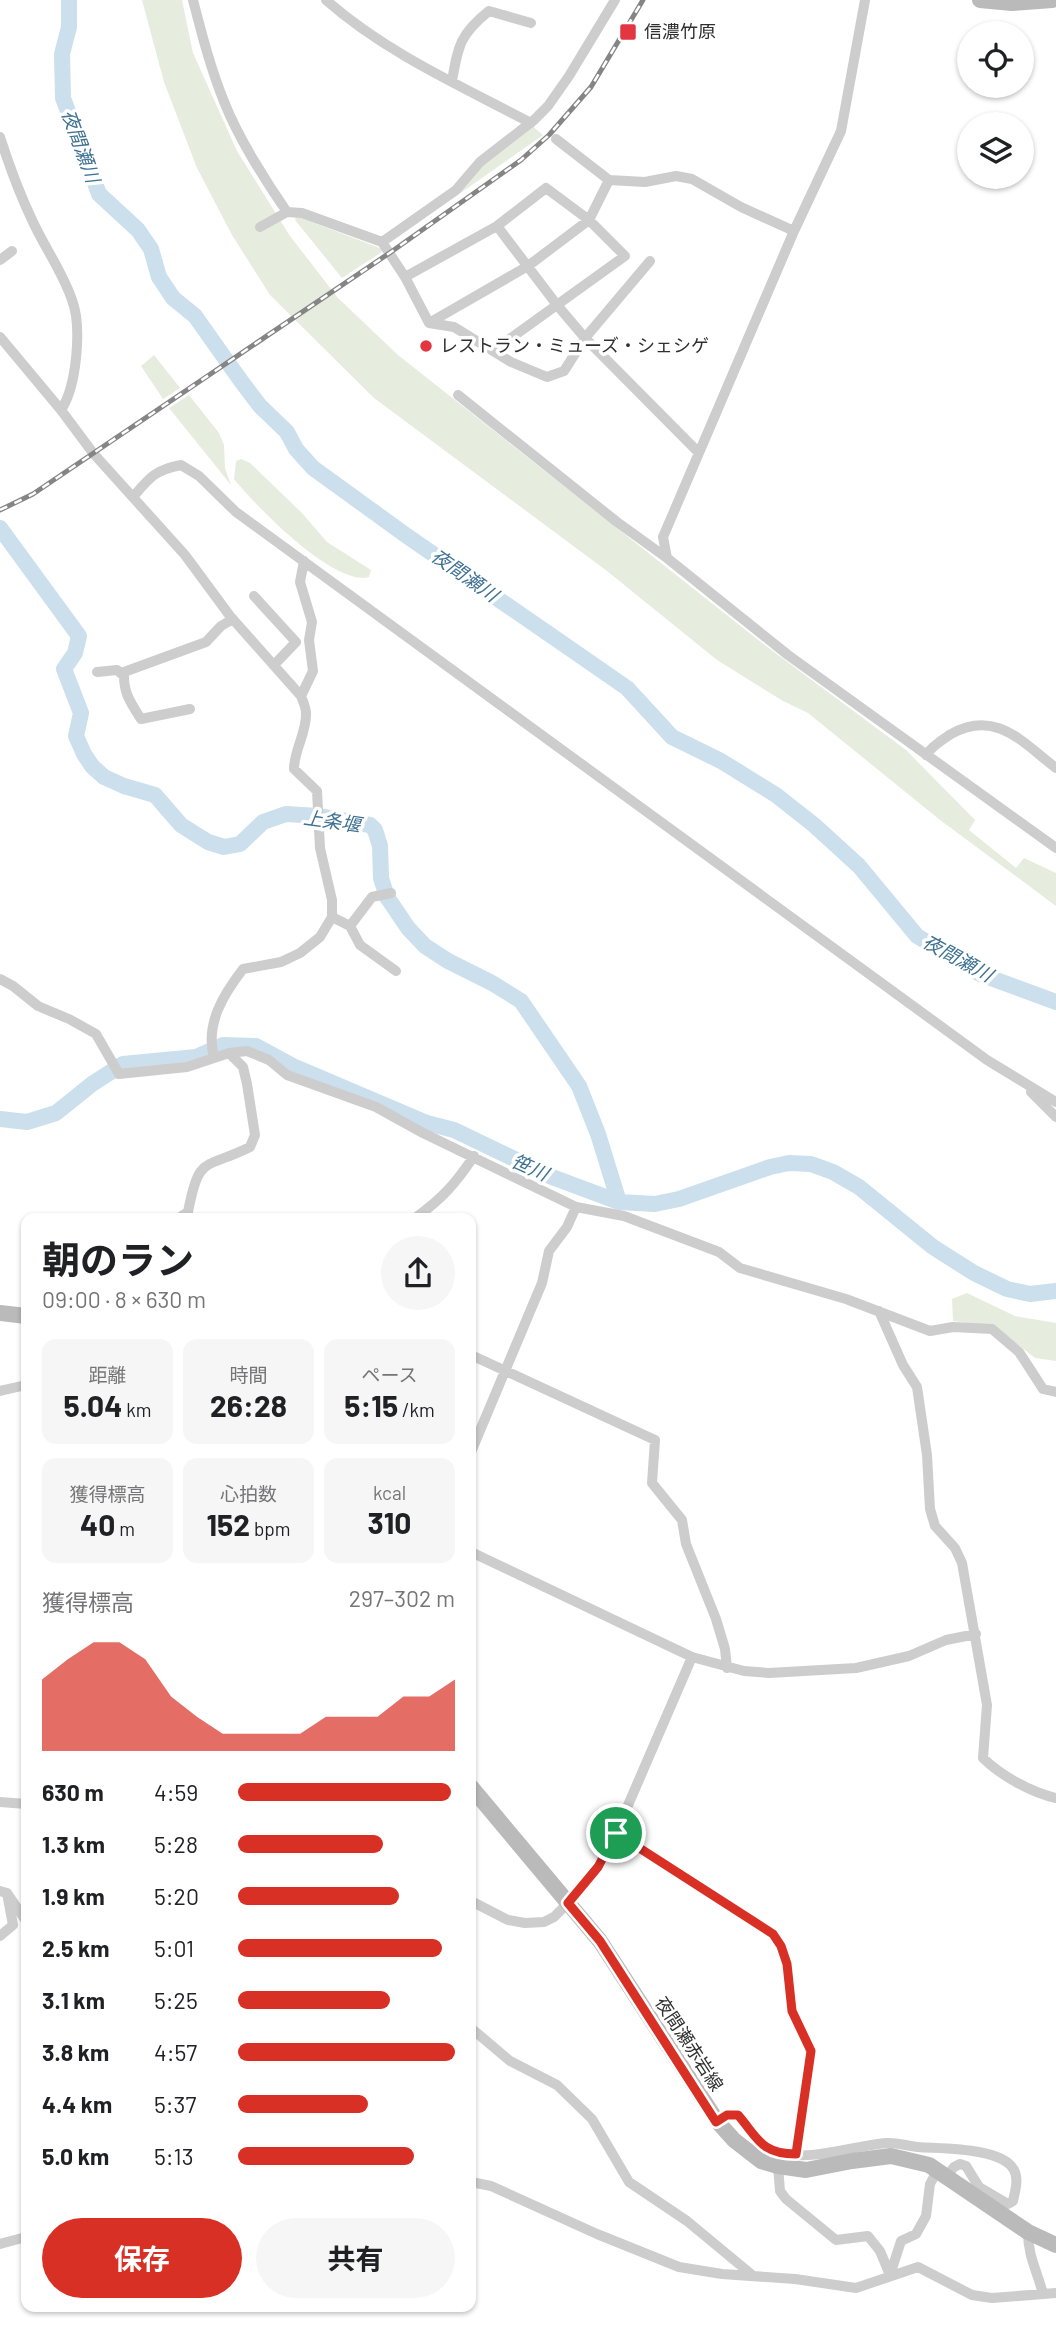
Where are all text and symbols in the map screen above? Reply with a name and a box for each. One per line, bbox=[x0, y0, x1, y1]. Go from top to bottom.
place label: 信濃竹原 bbox=[644, 20, 716, 42]
map controls bbox=[957, 21, 1034, 189]
button: locate bbox=[957, 21, 1034, 98]
marker: 信濃竹原 bbox=[618, 22, 638, 42]
water label: 夜間瀬川 bbox=[58, 106, 106, 187]
button: layers bbox=[957, 112, 1034, 189]
place label: レストラン・ミューズ・シェシゲ bbox=[440, 334, 709, 356]
marker: レストラン・ミューズ・シェシゲ bbox=[418, 338, 434, 354]
water label: 夜間瀬川 bbox=[428, 543, 505, 607]
water label: 上条堰 bbox=[302, 805, 365, 836]
water label: 夜間瀬川 bbox=[919, 929, 999, 987]
water label: 笹川 bbox=[508, 1148, 554, 1186]
text: 朝のラン bbox=[42, 1236, 194, 1282]
button: share bbox=[381, 1236, 455, 1310]
text: 09:00 · 8 × 630 m bbox=[42, 1285, 206, 1313]
text: 距離 bbox=[88, 1363, 127, 1386]
text: 時間 bbox=[229, 1363, 268, 1386]
text: ペース bbox=[361, 1363, 418, 1386]
text: 5.04 bbox=[64, 1387, 122, 1423]
text: 26:28 bbox=[210, 1387, 287, 1423]
text: 5:15 bbox=[344, 1387, 398, 1423]
text: km bbox=[122, 1398, 151, 1421]
text: /km bbox=[398, 1398, 435, 1421]
text: kcal bbox=[373, 1481, 406, 1504]
text: 獲得標高 bbox=[69, 1482, 146, 1505]
text: 心拍数 bbox=[220, 1482, 277, 1505]
text: 310 bbox=[368, 1504, 411, 1540]
text: 40 bbox=[80, 1506, 115, 1542]
text: 152 bbox=[207, 1506, 250, 1542]
text: m bbox=[115, 1517, 135, 1540]
text: bpm bbox=[250, 1517, 290, 1540]
text: 297–302 m bbox=[349, 1584, 455, 1612]
text: 獲得標高 bbox=[42, 1588, 134, 1616]
text: 630 m bbox=[42, 1778, 104, 1806]
text: 4:59 bbox=[154, 1778, 198, 1806]
pin bbox=[586, 1803, 646, 1863]
icon: arrive bbox=[597, 1814, 635, 1852]
text: 1.3 km bbox=[42, 1830, 105, 1858]
text: 5:28 bbox=[154, 1830, 198, 1858]
text: 1.9 km bbox=[42, 1882, 105, 1910]
text: 5:20 bbox=[154, 1882, 199, 1910]
text: 2.5 km bbox=[42, 1934, 110, 1962]
text: 5:01 bbox=[154, 1934, 194, 1962]
text: 3.1 km bbox=[42, 1986, 105, 2014]
text: 5:25 bbox=[154, 1986, 198, 2014]
street label: 夜間瀬赤岩線 bbox=[651, 1992, 728, 2095]
text: 3.8 km bbox=[42, 2038, 109, 2066]
text: 4:57 bbox=[154, 2038, 197, 2066]
text: 4.4 km bbox=[42, 2090, 112, 2118]
text: 5:37 bbox=[154, 2090, 196, 2118]
text: 5.0 km bbox=[42, 2142, 109, 2170]
text: 5:13 bbox=[154, 2142, 194, 2170]
button: 保存 bbox=[42, 2218, 242, 2298]
button: 共有 bbox=[256, 2218, 455, 2298]

